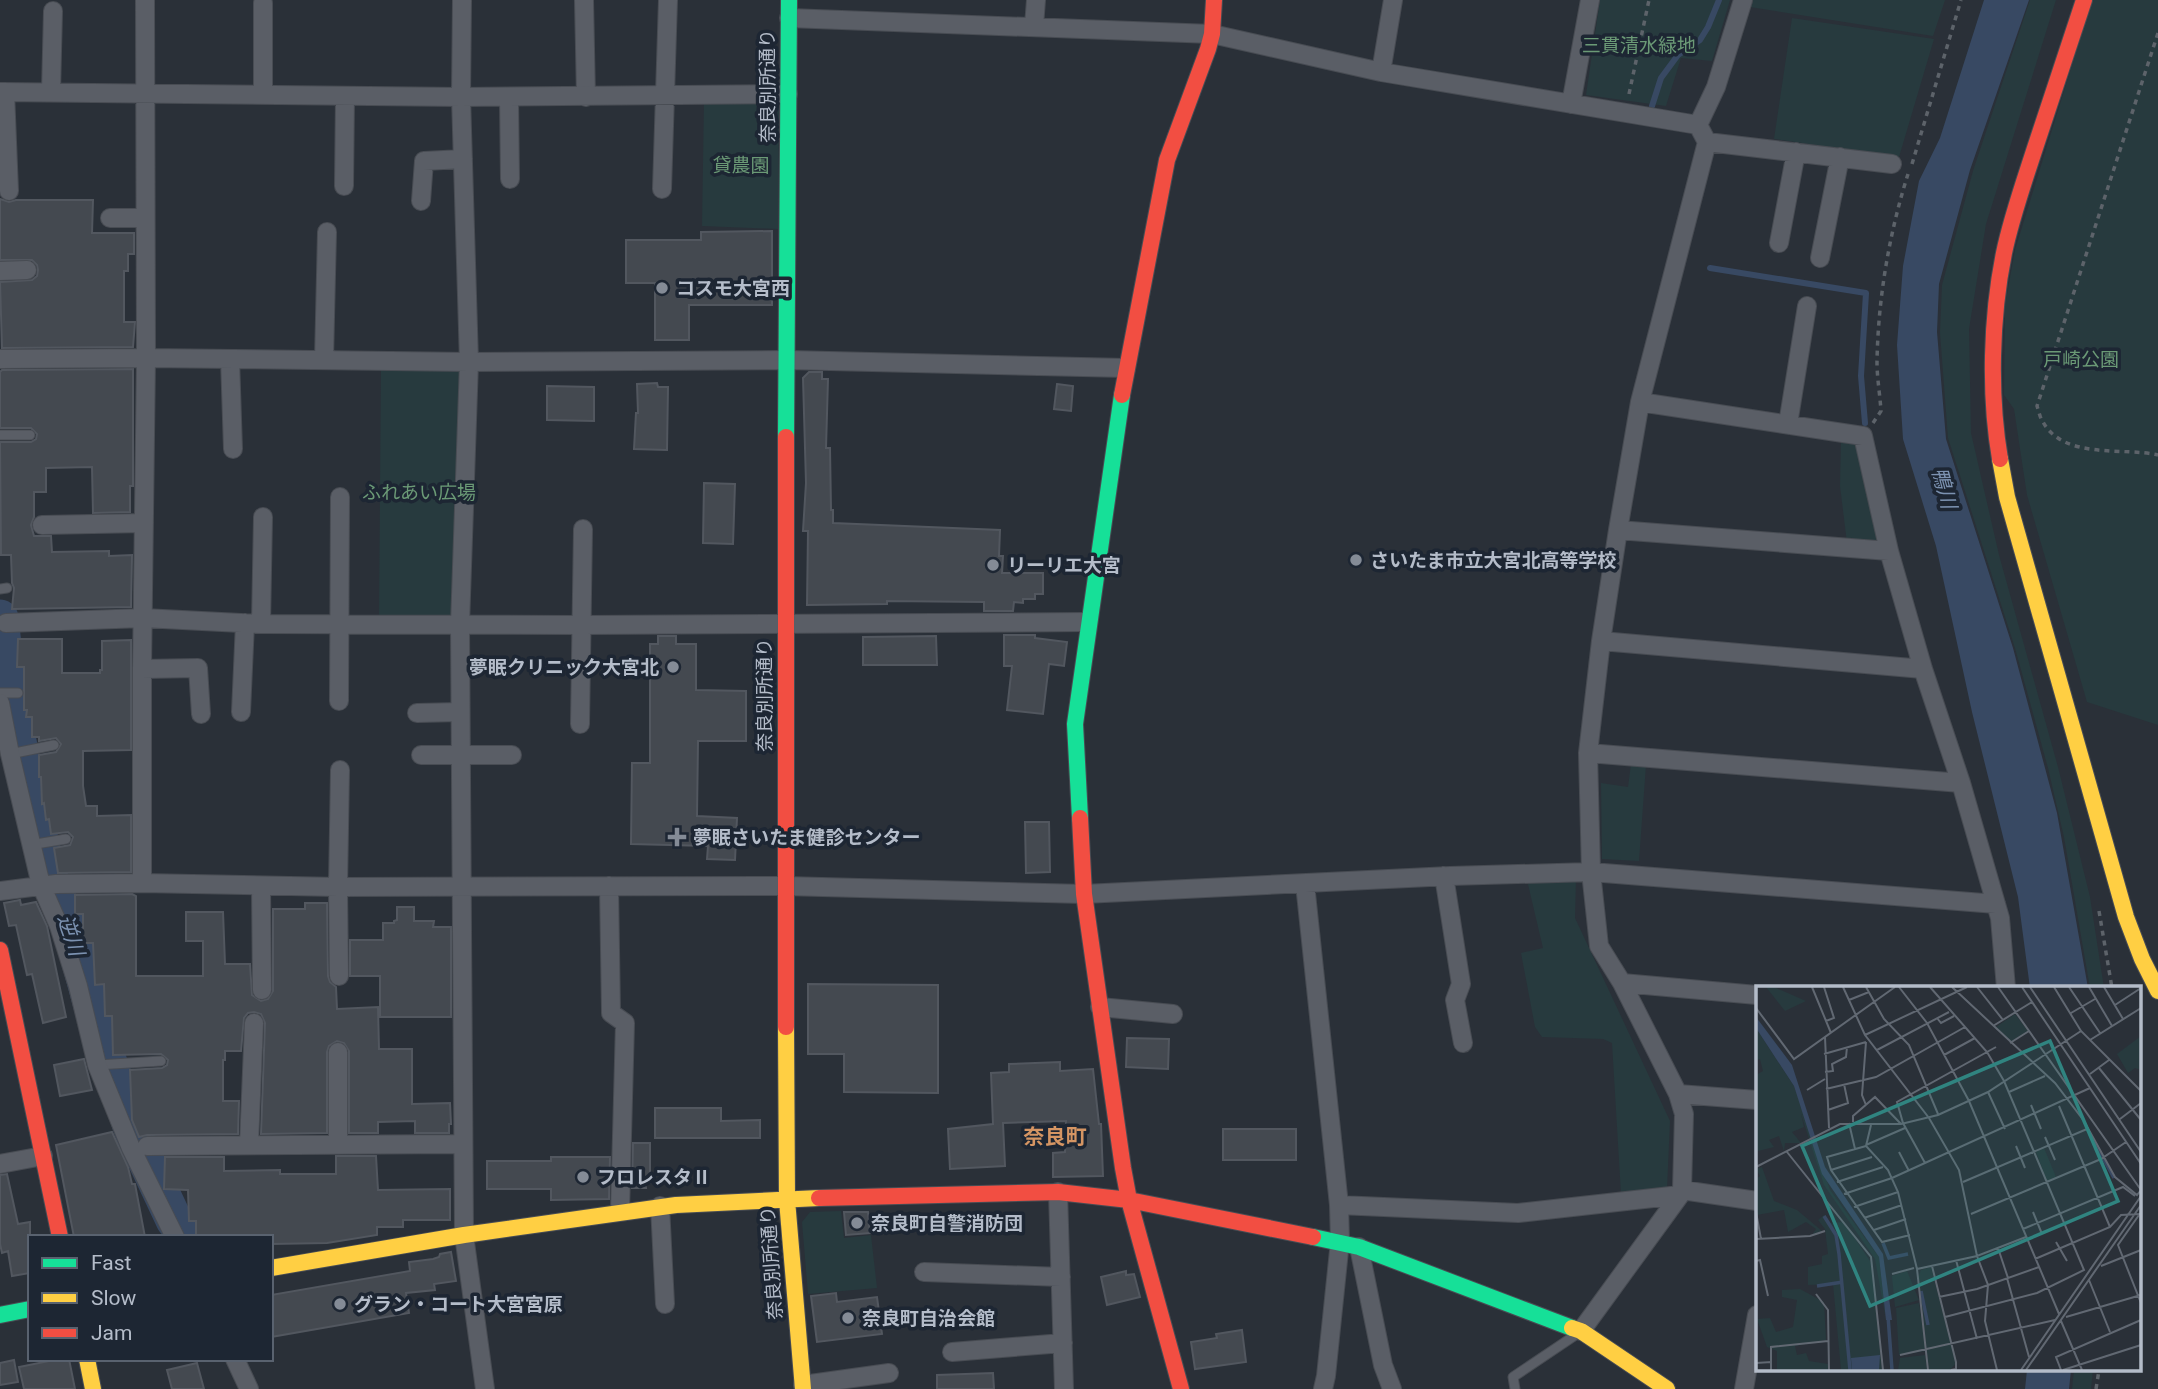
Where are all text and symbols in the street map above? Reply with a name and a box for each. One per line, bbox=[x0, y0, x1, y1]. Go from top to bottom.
street label: 奈良別所通り bbox=[756, 29, 779, 143]
park label: 三貫清水緑地 bbox=[1582, 34, 1696, 57]
park label: 貸農園 bbox=[712, 154, 770, 177]
place label: コスモ大宮西 bbox=[676, 277, 790, 300]
marker: コスモ大宮西 bbox=[654, 280, 670, 296]
park label: 戸崎公園 bbox=[2043, 348, 2119, 371]
water label: 鴨川 bbox=[1927, 465, 1962, 513]
park label: ふれあい広場 bbox=[362, 481, 476, 504]
place label: さいたま市立大宮北高等学校 bbox=[1370, 549, 1616, 572]
marker: さいたま市立大宮北高等学校 bbox=[1348, 552, 1364, 568]
place label: リーリエ大宮 bbox=[1007, 554, 1121, 577]
marker: リーリエ大宮 bbox=[985, 557, 1001, 573]
street label: 奈良別所通り bbox=[753, 638, 776, 752]
place label: 夢眠クリニック大宮北 bbox=[469, 656, 659, 679]
marker: 夢眠クリニック大宮北 bbox=[665, 659, 681, 675]
place label: 夢眠さいたま健診センター bbox=[693, 826, 920, 849]
marker: 夢眠さいたま健診センター bbox=[667, 827, 687, 847]
water label: 逆川 bbox=[53, 911, 90, 961]
inset map bbox=[1756, 986, 2140, 1372]
district label: 奈良町 bbox=[1024, 1125, 1087, 1149]
place label: フロレスタⅡ bbox=[597, 1166, 711, 1189]
marker: フロレスタⅡ bbox=[575, 1169, 591, 1185]
street label: 奈良別所通り bbox=[756, 1205, 787, 1321]
place label: 奈良町自警消防団 bbox=[871, 1212, 1023, 1235]
marker: 奈良町自警消防団 bbox=[849, 1215, 865, 1231]
legend bbox=[28, 1235, 273, 1361]
text: Fast bbox=[91, 1251, 132, 1275]
text: Slow bbox=[91, 1286, 137, 1310]
place label: グラン・コート大宮宮原 bbox=[354, 1293, 563, 1316]
marker: グラン・コート大宮宮原 bbox=[332, 1296, 348, 1312]
place label: 奈良町自治会館 bbox=[862, 1307, 995, 1330]
marker: 奈良町自治会館 bbox=[840, 1310, 856, 1326]
text: Jam bbox=[91, 1321, 132, 1345]

